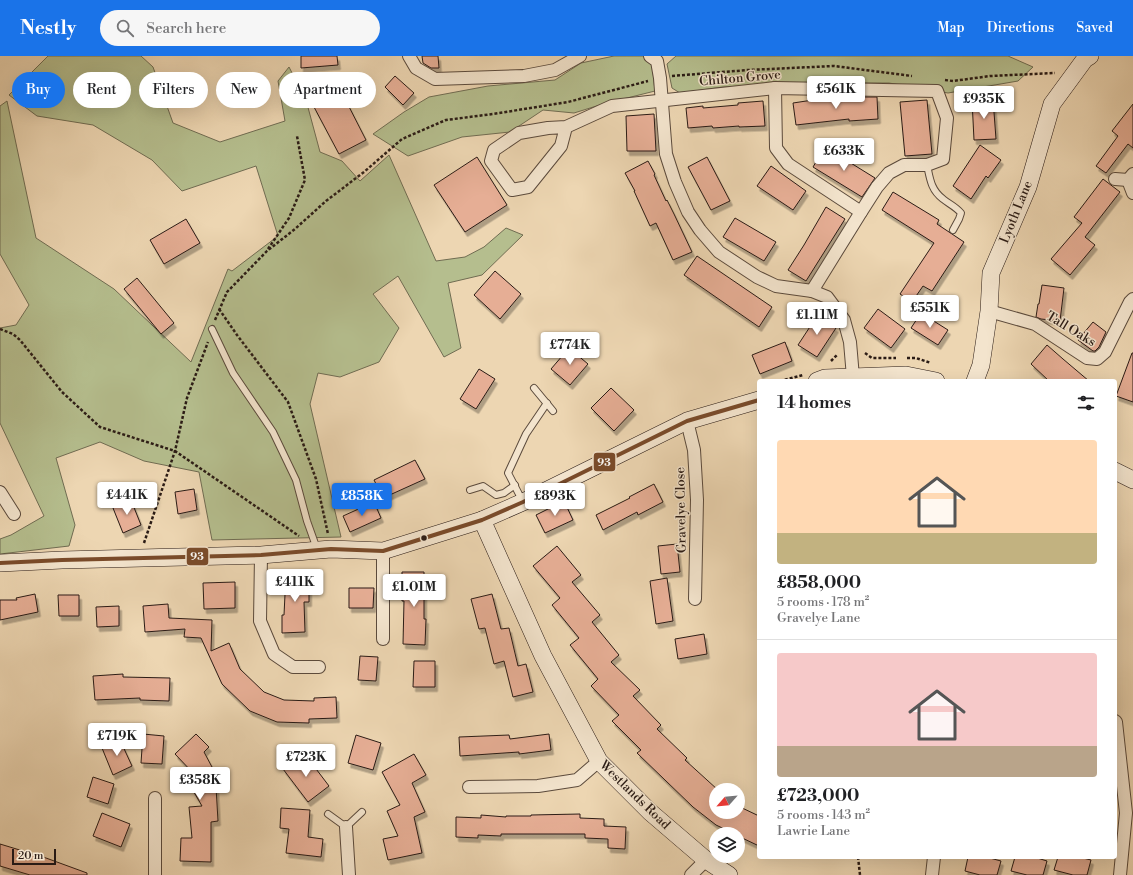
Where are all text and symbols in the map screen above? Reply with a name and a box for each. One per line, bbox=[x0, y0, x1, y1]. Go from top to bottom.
search box bbox=[100, 10, 380, 46]
text: Nestly bbox=[20, 16, 76, 40]
icon: search bbox=[114, 17, 136, 39]
text: Search here bbox=[146, 19, 226, 38]
text: Map bbox=[937, 19, 965, 37]
text: Directions bbox=[987, 19, 1054, 37]
text: Saved bbox=[1076, 19, 1113, 37]
street label: Chilton Grove bbox=[698, 66, 782, 90]
chip: Buy bbox=[12, 72, 65, 108]
chip: Rent bbox=[73, 72, 131, 108]
chip: Filters bbox=[139, 72, 208, 108]
chip: New bbox=[216, 72, 271, 108]
chip: Apartment bbox=[279, 72, 376, 108]
pin: £561K bbox=[808, 76, 864, 110]
text: £561K bbox=[816, 81, 856, 97]
pin: £935K bbox=[956, 86, 1012, 120]
text: £935K bbox=[963, 91, 1005, 107]
pin: £633K bbox=[816, 138, 872, 172]
text: £633K bbox=[823, 143, 865, 159]
street label: Lyoth Lane bbox=[996, 178, 1036, 246]
pin: £551K bbox=[902, 295, 958, 329]
text: £551K bbox=[910, 300, 950, 316]
pin: £1.11M bbox=[784, 302, 850, 336]
text: £1.11M bbox=[796, 307, 838, 323]
street label: Tall Oaks bbox=[1043, 308, 1099, 350]
pin: £774K bbox=[542, 332, 598, 366]
text: £774K bbox=[550, 337, 590, 353]
text: 14 homes bbox=[777, 392, 851, 414]
icon: filters bbox=[1075, 392, 1097, 414]
line badge: 93 bbox=[593, 452, 616, 472]
text: 93 bbox=[597, 456, 611, 470]
street label: Gravelye Close bbox=[672, 466, 690, 553]
icon: home bbox=[901, 466, 973, 538]
pin: £441K bbox=[99, 482, 155, 516]
pin: £858K bbox=[334, 483, 390, 517]
pin: £893K bbox=[527, 483, 583, 517]
text: £441K bbox=[106, 487, 148, 503]
text: £858K bbox=[341, 488, 383, 504]
text: £893K bbox=[534, 488, 576, 504]
unlabelled marker bbox=[419, 533, 429, 543]
line badge: 93 bbox=[186, 547, 209, 566]
text: 93 bbox=[190, 550, 204, 564]
pin: £411K bbox=[267, 569, 323, 603]
text: £858,000 bbox=[777, 572, 861, 594]
text: £411K bbox=[275, 574, 315, 590]
pin: £1.01M bbox=[381, 574, 447, 608]
text: £1.01M bbox=[392, 579, 436, 595]
text: 5 rooms · 178 m² bbox=[777, 594, 869, 610]
text: Gravelye Lane bbox=[777, 610, 860, 626]
icon: home bbox=[901, 679, 973, 751]
pin: £719K bbox=[89, 723, 145, 757]
text: £719K bbox=[97, 728, 137, 744]
pin: £723K bbox=[278, 744, 334, 778]
text: £723K bbox=[285, 749, 327, 765]
street label: Westlands Road bbox=[596, 757, 674, 833]
pin: £358K bbox=[172, 767, 228, 801]
text: £358K bbox=[179, 772, 221, 788]
north arrow bbox=[709, 783, 745, 819]
map controls bbox=[709, 783, 745, 863]
text: £723,000 bbox=[777, 785, 859, 807]
text: 5 rooms · 143 m² bbox=[777, 807, 870, 823]
text: Lawrie Lane bbox=[777, 823, 850, 839]
button: layers bbox=[709, 827, 745, 863]
scale bar bbox=[12, 847, 56, 866]
text: 20 m bbox=[18, 849, 43, 863]

